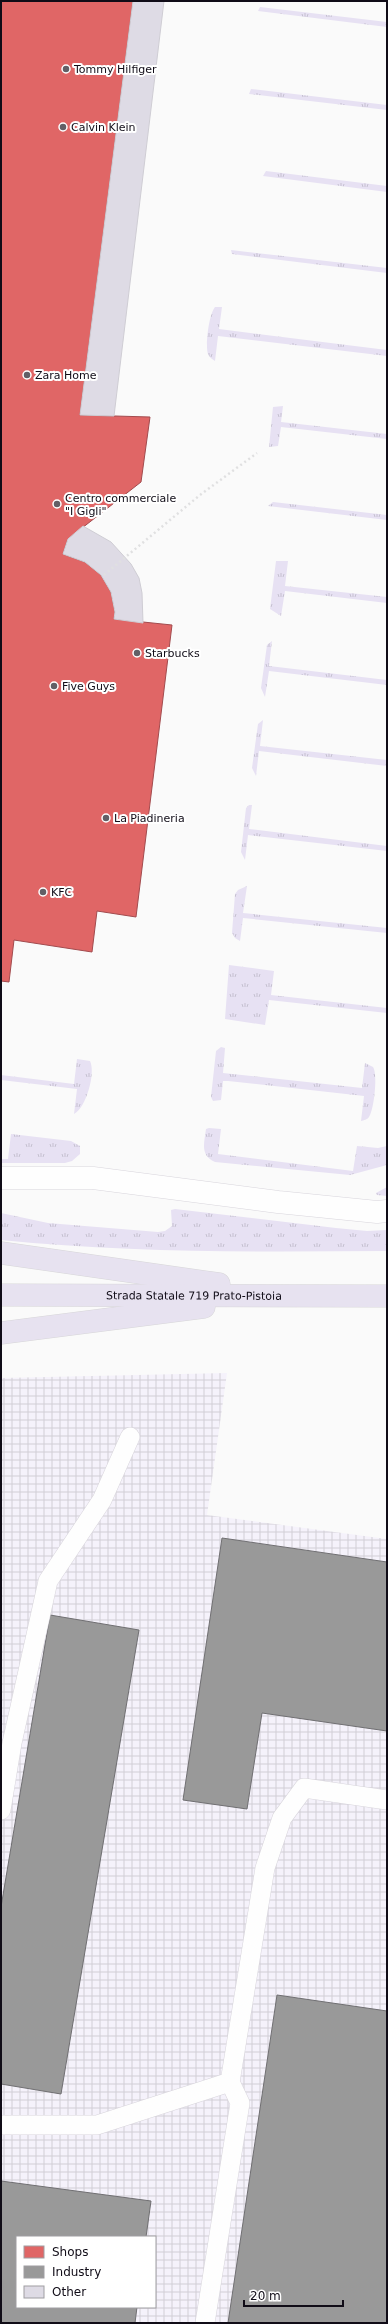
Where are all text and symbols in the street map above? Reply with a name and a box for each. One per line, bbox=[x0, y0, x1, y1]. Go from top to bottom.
place label: Tommy Hilfiger bbox=[73, 63, 157, 76]
marker: Tommy Hilfiger bbox=[61, 64, 71, 74]
place label: Calvin Klein bbox=[71, 121, 136, 134]
marker: Calvin Klein bbox=[58, 122, 68, 132]
place label: Zara Home bbox=[35, 369, 97, 382]
marker: Zara Home bbox=[22, 370, 32, 380]
place label: Centro commerciale "I Gigli" bbox=[65, 492, 176, 518]
marker: Centro commerciale "I Gigli" bbox=[52, 499, 62, 509]
place label: Starbucks bbox=[145, 647, 200, 660]
marker: Starbucks bbox=[132, 648, 142, 658]
place label: Five Guys bbox=[62, 680, 115, 693]
marker: Five Guys bbox=[49, 681, 59, 691]
place label: La Piadineria bbox=[114, 812, 185, 825]
marker: La Piadineria bbox=[101, 813, 111, 823]
place label: KFC bbox=[51, 886, 73, 899]
marker: KFC bbox=[38, 887, 48, 897]
street label: Strada Statale 719 Prato-Pistoia bbox=[106, 1289, 282, 1303]
legend bbox=[16, 2236, 156, 2308]
text: Shops bbox=[52, 2245, 88, 2259]
text: Industry bbox=[52, 2265, 101, 2279]
scale bar bbox=[244, 2282, 343, 2308]
text: Other bbox=[52, 2285, 86, 2299]
text: 20 m bbox=[250, 2289, 281, 2303]

